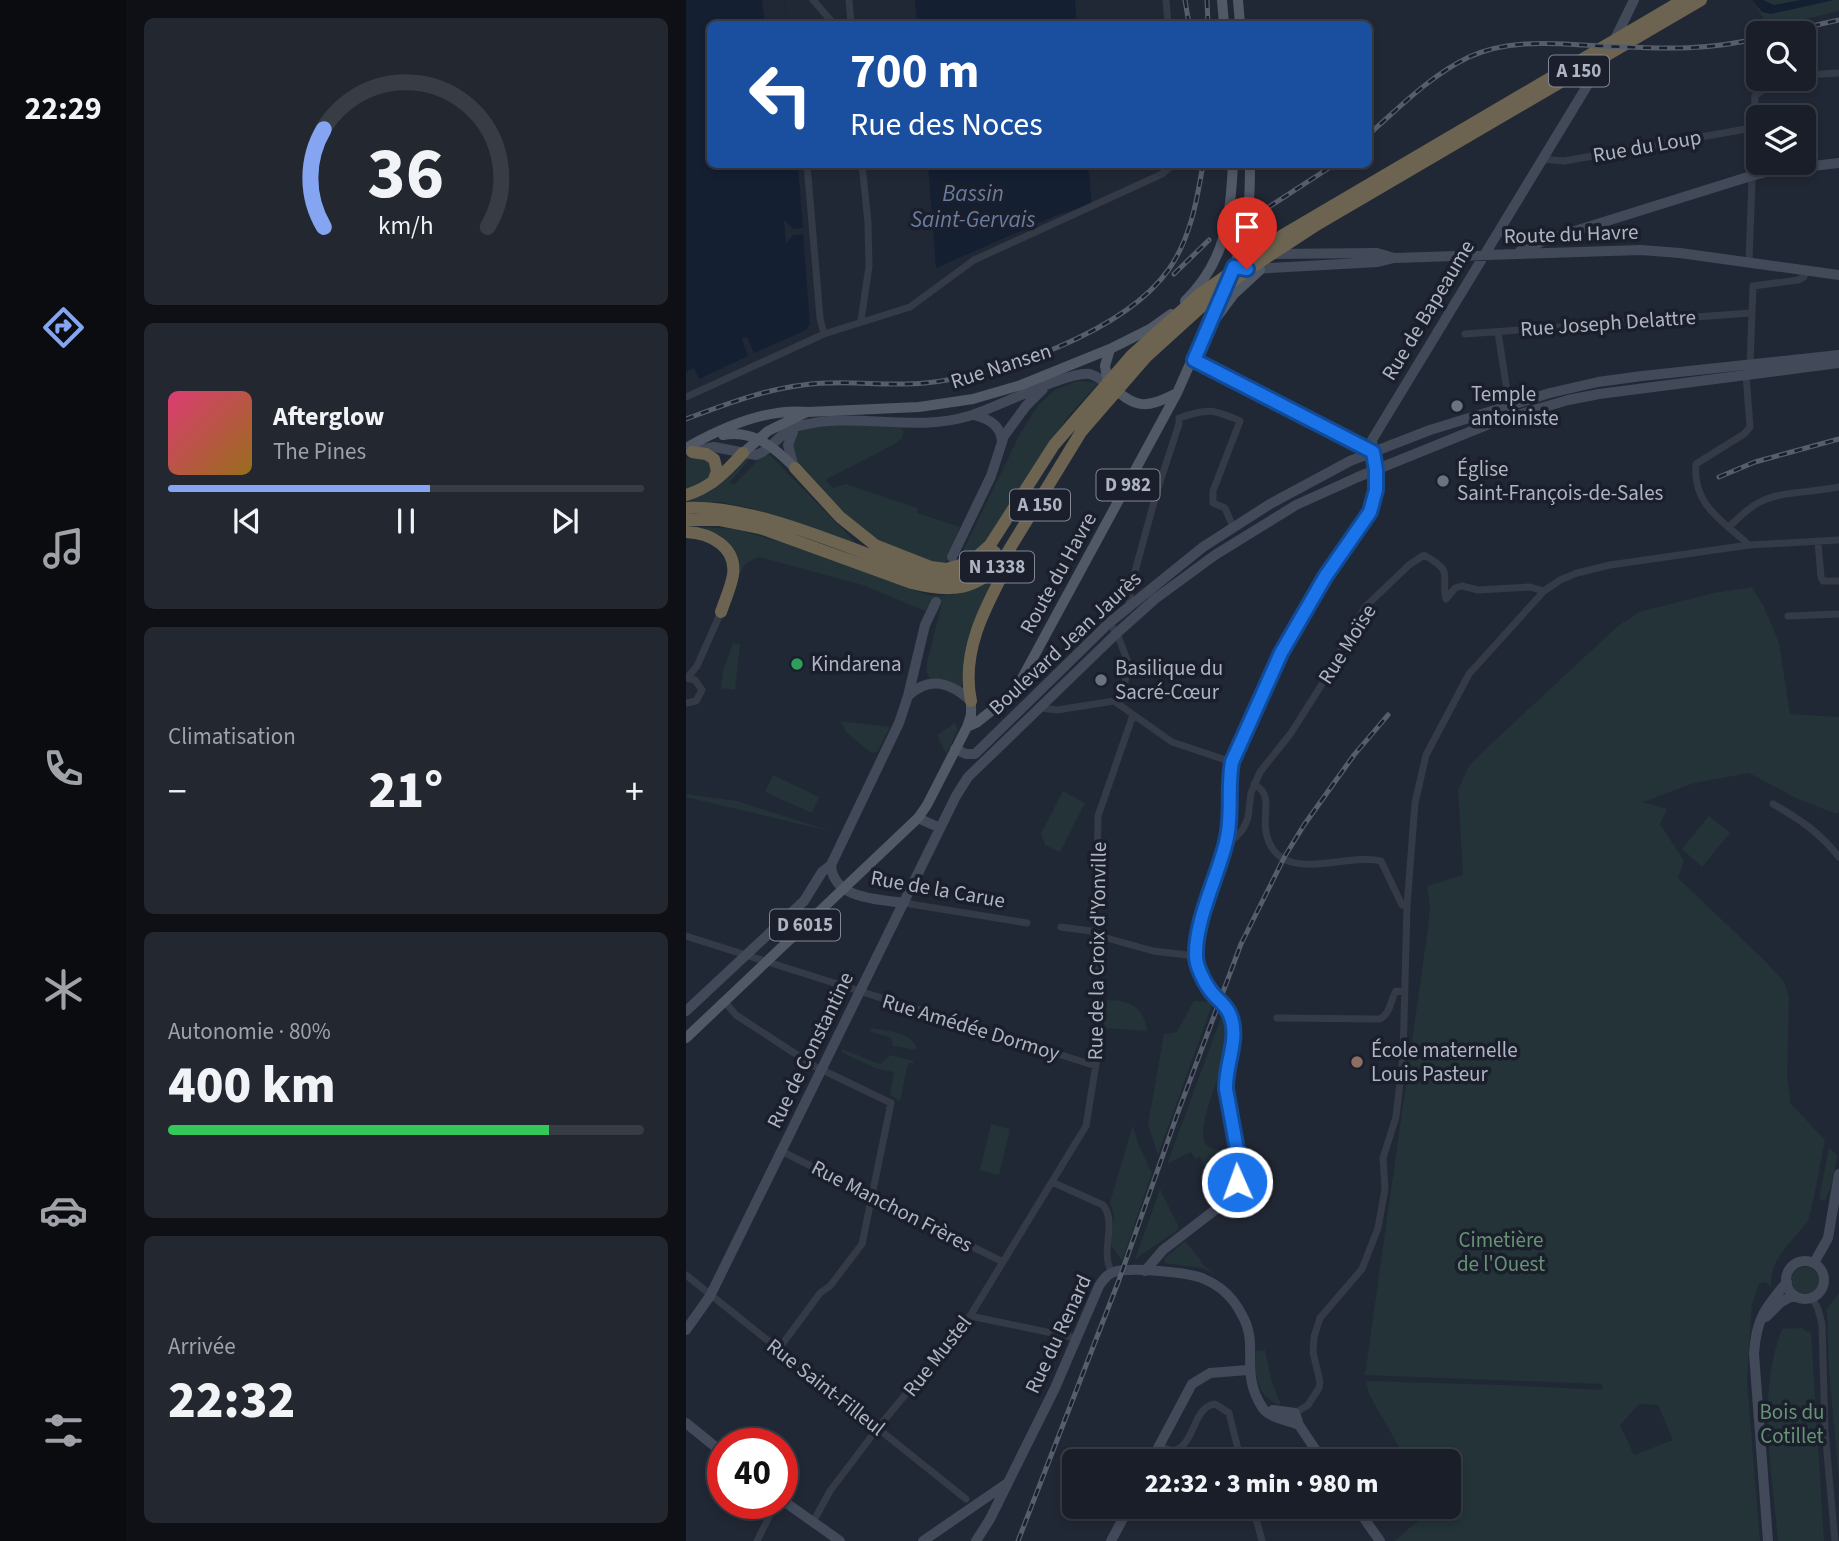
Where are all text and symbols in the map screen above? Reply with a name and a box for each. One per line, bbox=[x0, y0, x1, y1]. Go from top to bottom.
map controls bbox=[1746, 21, 1816, 175]
button: search bbox=[1746, 21, 1816, 91]
text: 700 m bbox=[850, 37, 979, 107]
icon: left bbox=[735, 49, 826, 140]
road number: A 150 bbox=[1549, 55, 1609, 86]
text: 22:29 bbox=[24, 86, 102, 132]
text: Rue des Noces bbox=[850, 102, 1043, 148]
button: layers bbox=[1746, 105, 1816, 175]
street label: Rue du Loup bbox=[1590, 122, 1704, 170]
text: 36 bbox=[368, 123, 444, 227]
water label: Bassin Saint-Gervais bbox=[910, 177, 1036, 236]
pin bbox=[1217, 197, 1277, 269]
text: km/h bbox=[378, 208, 434, 244]
icon: arrive bbox=[1228, 208, 1266, 246]
street label: Route du Havre bbox=[1503, 217, 1639, 251]
street label: Rue de Bapeaume bbox=[1374, 234, 1482, 386]
street label: Rue Joseph Delattre bbox=[1519, 302, 1697, 344]
icon: directions bbox=[39, 303, 88, 352]
street label: Rue Nansen bbox=[947, 336, 1055, 396]
place label: Temple antoiniste bbox=[1471, 379, 1559, 433]
text: Afterglow bbox=[273, 398, 384, 435]
marker: Temple antoiniste bbox=[1449, 398, 1465, 414]
text: The Pines bbox=[273, 435, 366, 468]
place label: Église Saint-François-de-Sales bbox=[1457, 454, 1664, 508]
road number: D 982 bbox=[1096, 470, 1160, 500]
marker: Église Saint-François-de-Sales bbox=[1435, 473, 1451, 489]
road number: A 150 bbox=[1010, 490, 1070, 520]
icon: previous bbox=[228, 502, 266, 540]
icon: pause bbox=[387, 502, 425, 540]
icon: next bbox=[546, 502, 584, 540]
street label: Route du Havre bbox=[1012, 507, 1104, 639]
icon: music bbox=[39, 524, 88, 573]
road number: N 1338 bbox=[960, 552, 1034, 582]
street label: Boulevard Jean Jaurès bbox=[982, 564, 1148, 722]
street label: Rue Moïse bbox=[1311, 598, 1383, 690]
place label: Kindarena bbox=[811, 649, 902, 679]
place label: Basilique du Sacré-Cœur bbox=[1115, 653, 1223, 707]
marker: Kindarena bbox=[789, 656, 805, 672]
marker: Basilique du Sacré-Cœur bbox=[1093, 672, 1109, 688]
text: Climatisation bbox=[168, 720, 296, 753]
icon: phone bbox=[39, 744, 88, 793]
text: 21° bbox=[369, 754, 443, 828]
text: − bbox=[168, 765, 187, 819]
text: + bbox=[625, 765, 644, 819]
street label: Rue de la Croix d'Yonville bbox=[1080, 841, 1114, 1061]
street label: Rue de la Carue bbox=[868, 862, 1008, 916]
road number: D 6015 bbox=[770, 909, 840, 940]
icon: climate bbox=[39, 965, 88, 1014]
street label: Rue de Constantine bbox=[759, 967, 861, 1133]
street label: Rue Amédée Dormoy bbox=[879, 986, 1064, 1068]
text: Autonomie · 80% bbox=[168, 1015, 331, 1048]
place label: École maternelle Louis Pasteur bbox=[1371, 1035, 1518, 1089]
text: 400 km bbox=[168, 1049, 336, 1123]
marker: École maternelle Louis Pasteur bbox=[1349, 1054, 1365, 1070]
position arrow bbox=[1200, 1145, 1274, 1219]
street label: Rue Manchon Frères bbox=[806, 1152, 978, 1260]
icon: car bbox=[39, 1186, 88, 1235]
park label: Cimetière de l'Ouest bbox=[1457, 1225, 1545, 1279]
street label: Rue du Renard bbox=[1017, 1270, 1099, 1398]
street label: Rue Mustel bbox=[896, 1309, 978, 1403]
text: Arrivée bbox=[168, 1330, 236, 1363]
street label: Rue Saint-Filleul bbox=[760, 1331, 892, 1443]
text: 22:32 bbox=[168, 1364, 295, 1438]
park label: Bois du Cotillet bbox=[1760, 1397, 1824, 1451]
icon: filters bbox=[39, 1406, 88, 1455]
speed limit sign: 40 bbox=[707, 1428, 798, 1519]
text: 22:32 · 3 min · 980 m bbox=[1145, 1465, 1378, 1502]

